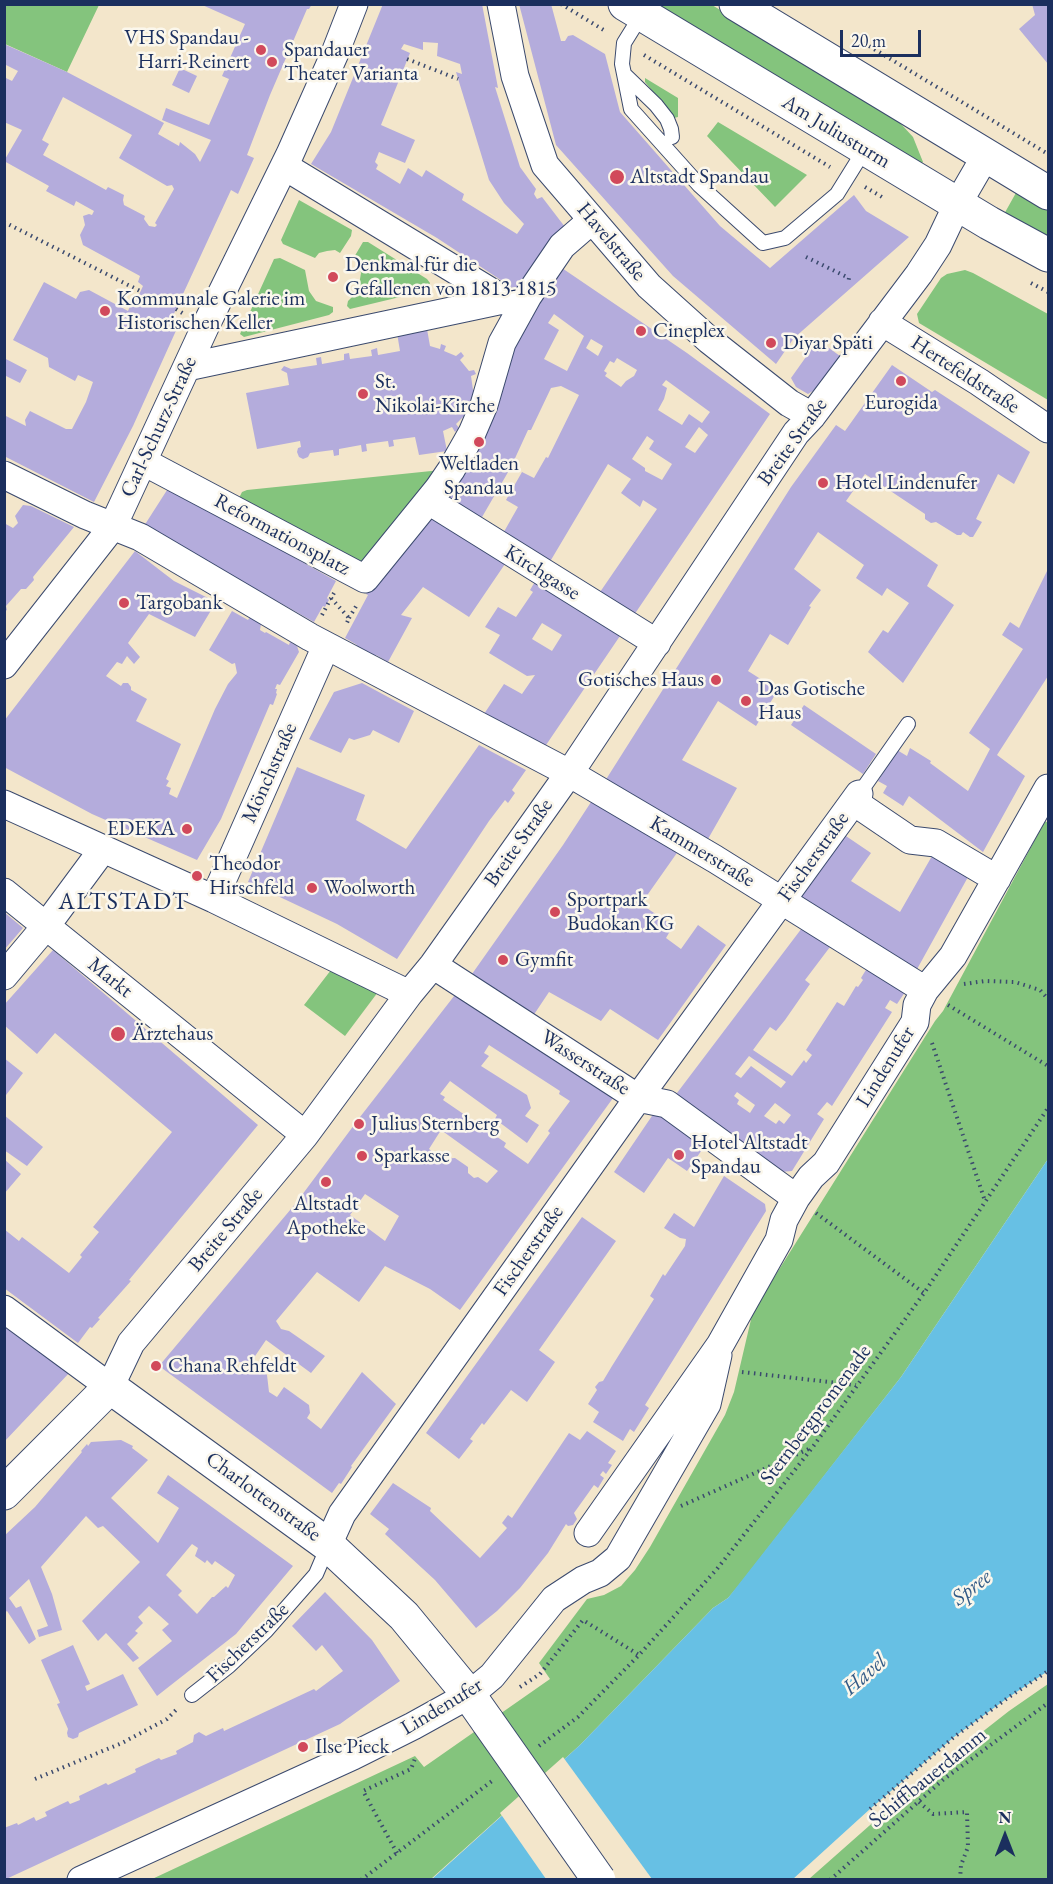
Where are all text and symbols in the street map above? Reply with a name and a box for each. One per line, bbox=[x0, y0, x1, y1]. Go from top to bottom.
scale bar bbox=[843, 18, 924, 56]
place label: VHS Spandau - Harri-Reinert bbox=[124, 25, 249, 75]
text: 20 m bbox=[851, 29, 886, 52]
place label: Spandauer Theater Varianta bbox=[284, 37, 418, 87]
marker: VHS Spandau - Harri-Reinert bbox=[254, 43, 268, 57]
marker: Spandauer Theater Varianta bbox=[265, 55, 279, 69]
street label: Am Juliusturm bbox=[777, 90, 895, 174]
place label: Altstadt Spandau bbox=[630, 164, 769, 190]
marker: Altstadt Spandau bbox=[608, 168, 626, 186]
street label: Havelstraße bbox=[571, 198, 651, 286]
place label: Denkmal für die Gefallenen von 1813-1815 bbox=[345, 252, 557, 302]
marker: Denkmal für die Gefallenen von 1813-1815 bbox=[326, 270, 340, 284]
place label: Kommunale Galerie im Historischen Keller bbox=[117, 286, 305, 336]
marker: Kommunale Galerie im Historischen Keller bbox=[98, 304, 112, 318]
place label: Cineplex bbox=[653, 318, 725, 344]
marker: Cineplex bbox=[634, 324, 648, 338]
place label: Diyar Späti bbox=[783, 330, 873, 356]
street label: Hertefeldstraße bbox=[906, 331, 1024, 419]
marker: Diyar Späti bbox=[764, 336, 778, 350]
street label: Carl-Schurz-Straße bbox=[115, 353, 203, 501]
place label: St. Nikolai-Kirche bbox=[375, 369, 495, 419]
marker: Eurogida bbox=[894, 374, 908, 388]
marker: St. Nikolai-Kirche bbox=[356, 387, 370, 401]
place label: Eurogida bbox=[864, 390, 938, 416]
street label: Breite Straße bbox=[753, 393, 833, 491]
marker: Weltladen Spandau bbox=[472, 435, 486, 449]
place label: Weltladen Spandau bbox=[439, 451, 519, 501]
place label: Hotel Lindenufer bbox=[835, 470, 977, 496]
marker: Hotel Lindenufer bbox=[816, 476, 830, 490]
street label: Reformationsplatz bbox=[210, 489, 354, 581]
street label: Kirchgasse bbox=[499, 540, 585, 606]
place label: Targobank bbox=[136, 590, 222, 616]
marker: Targobank bbox=[117, 596, 131, 610]
place label: Gotisches Haus bbox=[578, 667, 704, 693]
marker: Gotisches Haus bbox=[709, 673, 723, 687]
place label: Das Gotische Haus bbox=[758, 676, 865, 726]
marker: Das Gotische Haus bbox=[739, 694, 753, 708]
street label: Mönchstraße bbox=[237, 719, 303, 827]
street label: Breite Straße bbox=[479, 794, 559, 892]
street label: Fischerstraße bbox=[773, 807, 855, 907]
street label: Kammerstraße bbox=[645, 811, 759, 893]
place label: EDEKA bbox=[107, 816, 175, 842]
marker: EDEKA bbox=[180, 822, 194, 836]
place label: Theodor Hirschfeld bbox=[209, 851, 294, 901]
marker: Theodor Hirschfeld bbox=[190, 869, 204, 883]
place label: Woolworth bbox=[324, 875, 415, 901]
marker: Woolworth bbox=[305, 881, 319, 895]
place label: Sportpark Budokan KG bbox=[567, 887, 674, 937]
district label: ALTSTADT bbox=[58, 888, 190, 916]
marker: Sportpark Budokan KG bbox=[548, 905, 562, 919]
place label: Gymfit bbox=[515, 947, 573, 973]
street label: Markt bbox=[83, 952, 137, 1004]
marker: Gymfit bbox=[496, 953, 510, 967]
place label: Ärztehaus bbox=[132, 1021, 213, 1047]
street label: Lindenufer bbox=[851, 1022, 921, 1112]
marker: Ärztehaus bbox=[109, 1025, 127, 1043]
street label: Wasserstraße bbox=[535, 1025, 635, 1101]
place label: Julius Sternberg bbox=[371, 1111, 499, 1137]
marker: Julius Sternberg bbox=[352, 1117, 366, 1131]
place label: Hotel Altstadt Spandau bbox=[691, 1130, 808, 1180]
place label: Sparkasse bbox=[374, 1143, 450, 1169]
marker: Hotel Altstadt Spandau bbox=[672, 1148, 686, 1162]
marker: Sparkasse bbox=[355, 1149, 369, 1163]
marker: Altstadt Apotheke bbox=[319, 1175, 333, 1189]
street label: Breite Straße bbox=[184, 1183, 268, 1277]
place label: Altstadt Apotheke bbox=[286, 1191, 366, 1241]
street label: Fischerstraße bbox=[489, 1201, 569, 1301]
street label: Sternbergpromenade bbox=[755, 1340, 877, 1490]
place label: Chana Rehfeldt bbox=[168, 1353, 296, 1379]
marker: Chana Rehfeldt bbox=[149, 1359, 163, 1373]
street label: Charlottenstraße bbox=[200, 1447, 326, 1547]
water label: Spree bbox=[947, 1564, 997, 1612]
street label: Fischerstraße bbox=[202, 1598, 294, 1688]
water label: Havel bbox=[838, 1649, 892, 1701]
street label: Lindenufer bbox=[397, 1673, 487, 1741]
street label: Schiffbauerdamm bbox=[864, 1723, 992, 1833]
place label: Ilse Pieck bbox=[315, 1734, 389, 1760]
marker: Ilse Pieck bbox=[296, 1740, 310, 1754]
north arrow bbox=[975, 1806, 1035, 1866]
text: N bbox=[999, 1807, 1011, 1828]

